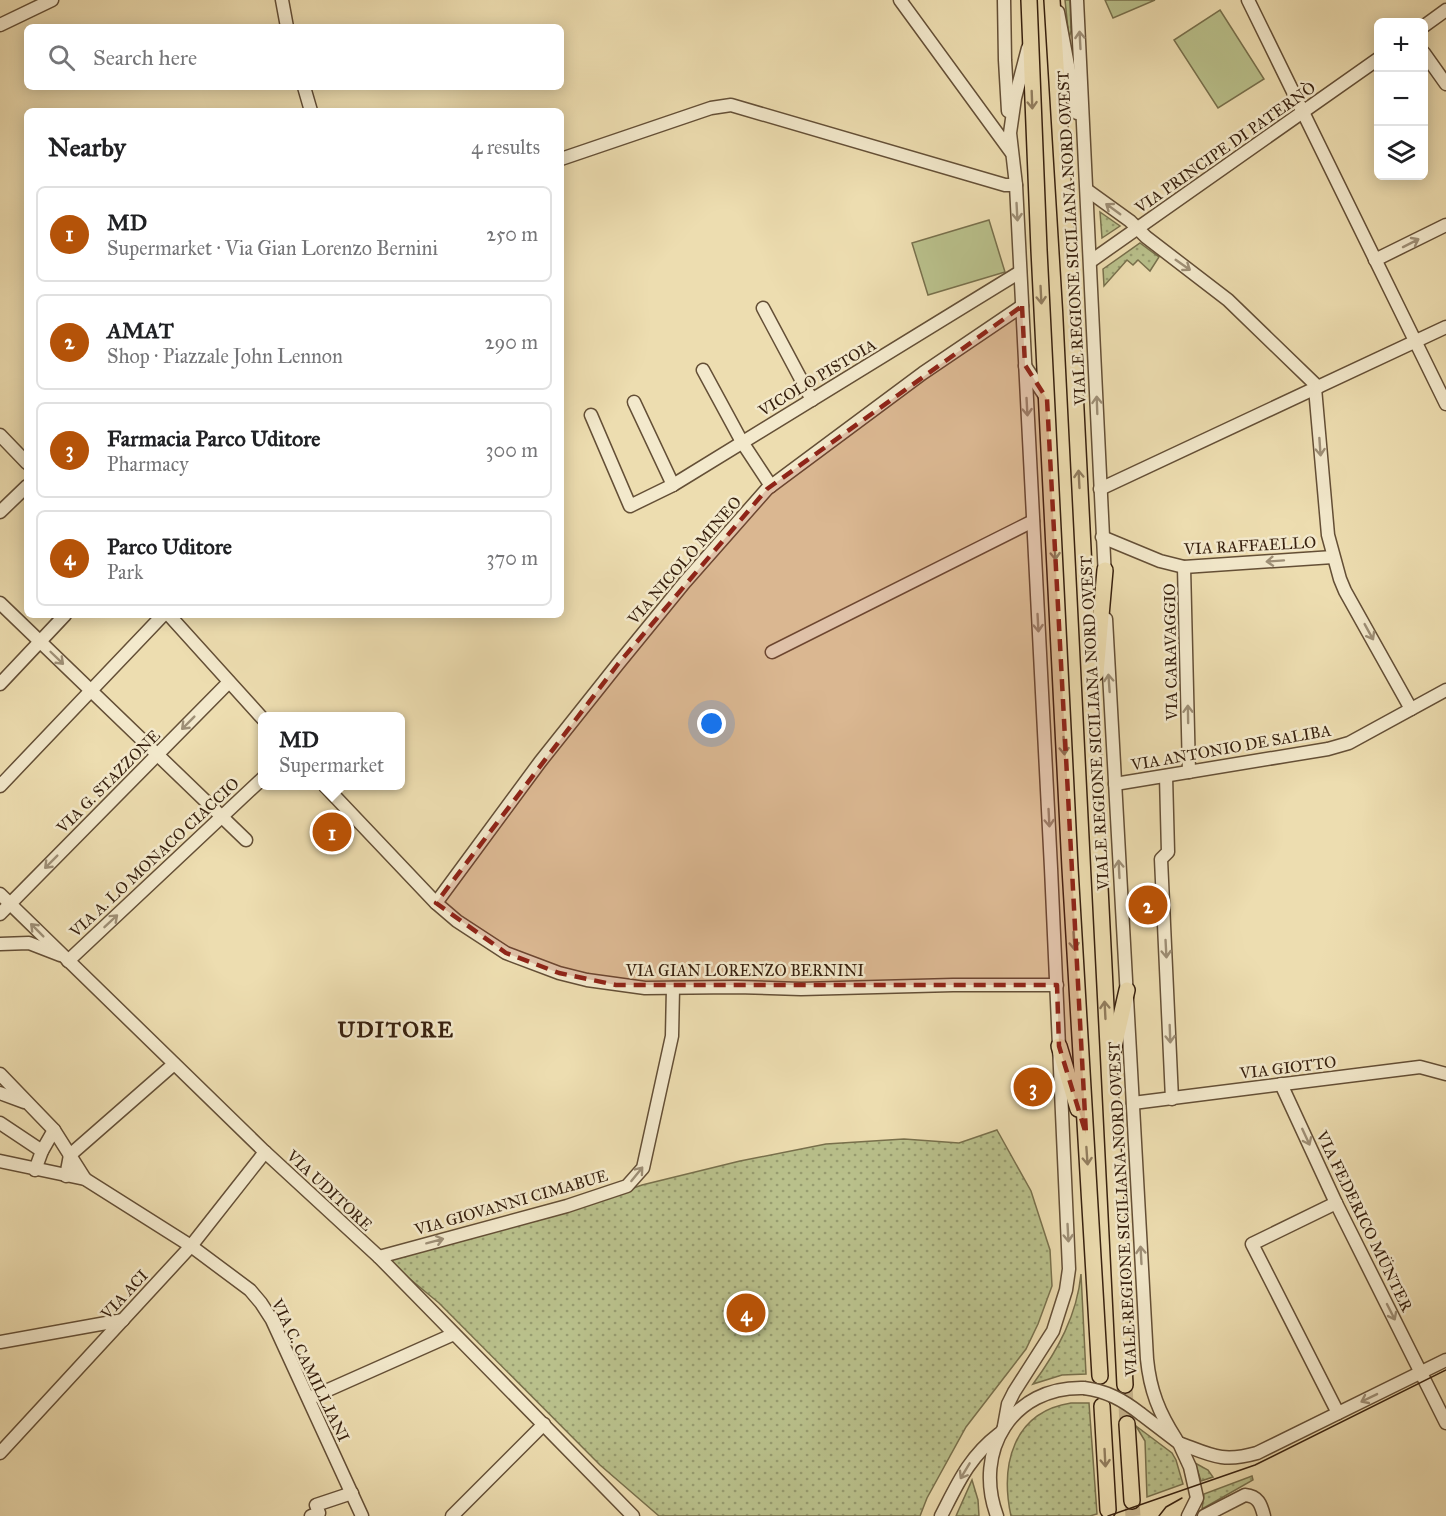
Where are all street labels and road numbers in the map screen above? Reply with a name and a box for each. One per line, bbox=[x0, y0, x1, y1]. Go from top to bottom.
street label: VIALE REGIONE SICILIANA NORD OVEST bbox=[1053, 70, 1090, 407]
street label: VIA PRINCIPE DI PATERNÒ bbox=[1129, 76, 1319, 218]
street label: VICOLO PISTOIA bbox=[754, 335, 880, 421]
street label: VIA NICOLÒ MINEO bbox=[621, 491, 745, 629]
street label: VIA RAFFAELLO bbox=[1182, 533, 1317, 559]
street label: VIALE REGIONE SICILIANA NORD OVEST bbox=[1076, 555, 1113, 892]
street label: VIA CARAVAGGIO bbox=[1160, 583, 1181, 722]
street label: VIA ANTONIO DE SALIBA bbox=[1129, 721, 1333, 775]
street label: VIA G. STAZZONE bbox=[52, 726, 164, 838]
street label: VIA A. LO MONACO CIACCIO bbox=[65, 774, 243, 942]
street label: VIA GIAN LORENZO BERNINI bbox=[625, 961, 864, 980]
street label: VIALE REGIONE SICILIANA NORD OVEST bbox=[1104, 1041, 1141, 1378]
street label: VIA GIOTTO bbox=[1238, 1052, 1337, 1083]
street label: VIA FEDERICO MÜNTER bbox=[1312, 1126, 1418, 1315]
street label: VIA UDITORE bbox=[282, 1145, 376, 1235]
street label: VIA GIOVANNI CIMABUE bbox=[411, 1166, 610, 1239]
street label: VIA ACI bbox=[96, 1266, 152, 1324]
street label: VIA C. CAMILLIANI bbox=[267, 1295, 353, 1445]

